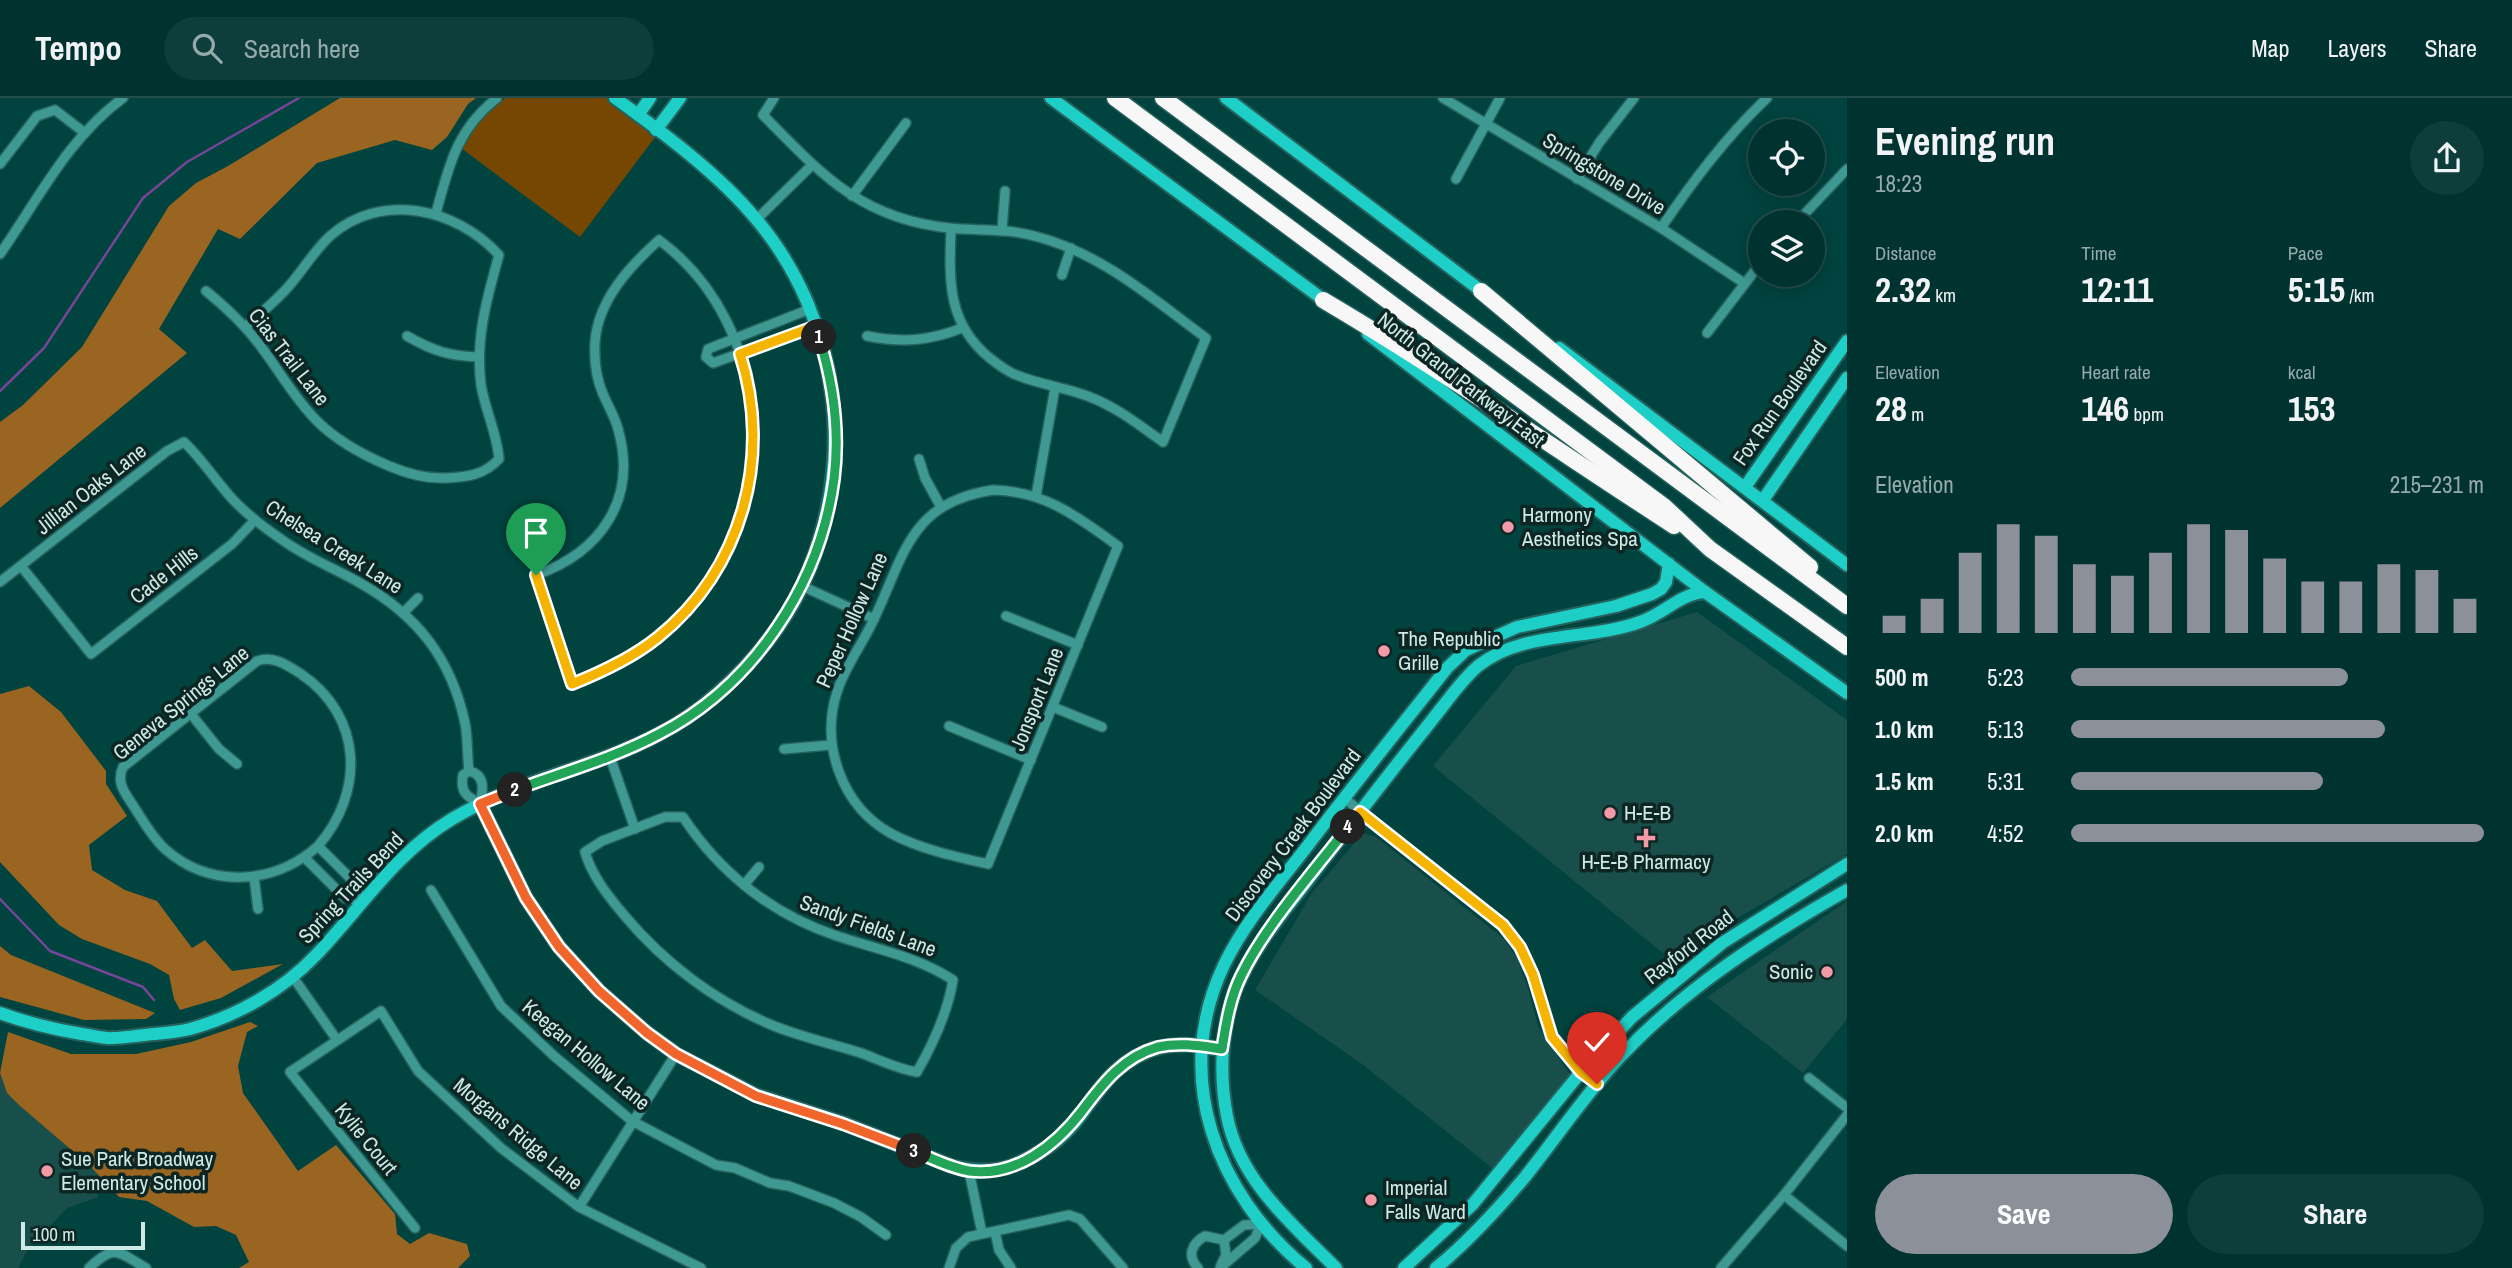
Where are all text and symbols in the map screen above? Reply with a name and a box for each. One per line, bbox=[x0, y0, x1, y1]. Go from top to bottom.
search box bbox=[164, 17, 654, 80]
text: Tempo bbox=[35, 26, 122, 70]
icon: search bbox=[188, 29, 226, 67]
text: Search here bbox=[244, 31, 360, 66]
text: Map bbox=[2251, 32, 2289, 64]
text: Layers bbox=[2327, 32, 2386, 64]
text: Share bbox=[2424, 32, 2477, 64]
text: Evening run bbox=[1875, 116, 2055, 167]
map controls bbox=[1748, 119, 1825, 287]
button: locate bbox=[1748, 119, 1825, 196]
button: share bbox=[2410, 121, 2484, 195]
street label: Springstone Drive bbox=[1537, 125, 1671, 222]
text: 18:23 bbox=[1875, 168, 1922, 199]
button: layers bbox=[1748, 210, 1825, 287]
text: Distance bbox=[1875, 240, 1936, 266]
text: Time bbox=[2081, 240, 2116, 266]
text: Pace bbox=[2288, 240, 2323, 266]
text: 2.32 bbox=[1875, 266, 1931, 313]
text: 12:11 bbox=[2081, 266, 2153, 313]
text: 5:15 bbox=[2288, 266, 2345, 313]
text: km bbox=[1931, 282, 1956, 308]
text: /km bbox=[2345, 282, 2375, 308]
street label: Cias Trail Lane bbox=[242, 302, 337, 412]
street label: North Grand Parkway East bbox=[1372, 305, 1551, 454]
pin: 1 bbox=[802, 320, 836, 354]
text: 1 bbox=[814, 323, 823, 349]
street label: Fox Run Boulevard bbox=[1726, 334, 1834, 471]
text: Elevation bbox=[1875, 359, 1940, 385]
text: Heart rate bbox=[2081, 359, 2151, 385]
text: kcal bbox=[2288, 359, 2315, 385]
text: 28 bbox=[1875, 385, 1907, 432]
text: 146 bbox=[2081, 385, 2129, 432]
text: 153 bbox=[2288, 385, 2336, 432]
text: m bbox=[1907, 401, 1924, 427]
text: bpm bbox=[2129, 401, 2164, 427]
street label: Jillian Oaks Lane bbox=[29, 436, 152, 541]
text: Elevation bbox=[1875, 469, 1954, 500]
text: 215–231 m bbox=[2390, 469, 2484, 500]
street label: Chelsea Creek Lane bbox=[260, 493, 409, 600]
place label: Harmony Aesthetics Spa bbox=[1521, 500, 1638, 553]
pin bbox=[506, 503, 566, 575]
icon: arrive bbox=[517, 514, 555, 552]
marker: Harmony Aesthetics Spa bbox=[1500, 519, 1516, 535]
street label: Cade Hills bbox=[123, 539, 204, 610]
street label: Peper Hollow Lane bbox=[809, 547, 894, 692]
place label: The Republic Grille bbox=[1398, 624, 1500, 677]
street label: Geneva Springs Lane bbox=[106, 639, 255, 767]
street label: Jonsport Lane bbox=[1003, 643, 1070, 755]
marker: The Republic Grille bbox=[1376, 643, 1392, 659]
text: 500 m bbox=[1875, 662, 1928, 693]
text: 5:23 bbox=[1987, 662, 2024, 693]
text: 1.0 km bbox=[1875, 714, 1934, 745]
text: 5:13 bbox=[1987, 714, 2024, 745]
street label: Discovery Creek Boulevard bbox=[1218, 742, 1367, 927]
text: 1.5 km bbox=[1875, 766, 1934, 797]
text: 5:31 bbox=[1987, 766, 2024, 797]
pin: 2 bbox=[498, 772, 532, 808]
text: 2 bbox=[510, 776, 519, 802]
place label: H-E-B bbox=[1624, 798, 1671, 827]
marker: H-E-B bbox=[1602, 805, 1618, 821]
pin: 4 bbox=[1330, 810, 1366, 844]
text: 4 bbox=[1343, 813, 1352, 839]
text: 2.0 km bbox=[1875, 818, 1934, 849]
text: 4:52 bbox=[1987, 818, 2024, 849]
street label: Spring Trails Bend bbox=[291, 826, 410, 950]
marker: H-E-B Pharmacy bbox=[1638, 830, 1654, 846]
place label: H-E-B Pharmacy bbox=[1581, 847, 1711, 876]
street label: Sandy Fields Lane bbox=[796, 887, 941, 964]
street label: Rayford Road bbox=[1638, 902, 1739, 991]
place label: Sonic bbox=[1769, 957, 1813, 986]
marker: Sonic bbox=[1819, 964, 1835, 980]
street label: Keegan Hollow Lane bbox=[516, 992, 657, 1117]
pin bbox=[1567, 1012, 1627, 1084]
icon: check bbox=[1578, 1023, 1616, 1061]
street label: Morgans Ridge Lane bbox=[447, 1071, 589, 1196]
street label: Kylie Court bbox=[328, 1096, 405, 1181]
pin: 3 bbox=[897, 1134, 932, 1168]
text: 3 bbox=[909, 1137, 918, 1163]
place label: Sue Park Broadway Elementary School bbox=[61, 1144, 214, 1197]
marker: Sue Park Broadway Elementary School bbox=[39, 1163, 55, 1179]
place label: Imperial Falls Ward bbox=[1385, 1173, 1466, 1226]
button: Save bbox=[1875, 1174, 2173, 1254]
button: Share bbox=[2187, 1174, 2484, 1254]
marker: Imperial Falls Ward bbox=[1363, 1192, 1379, 1208]
scale bar bbox=[21, 1219, 145, 1251]
text: 100 m bbox=[32, 1221, 75, 1247]

